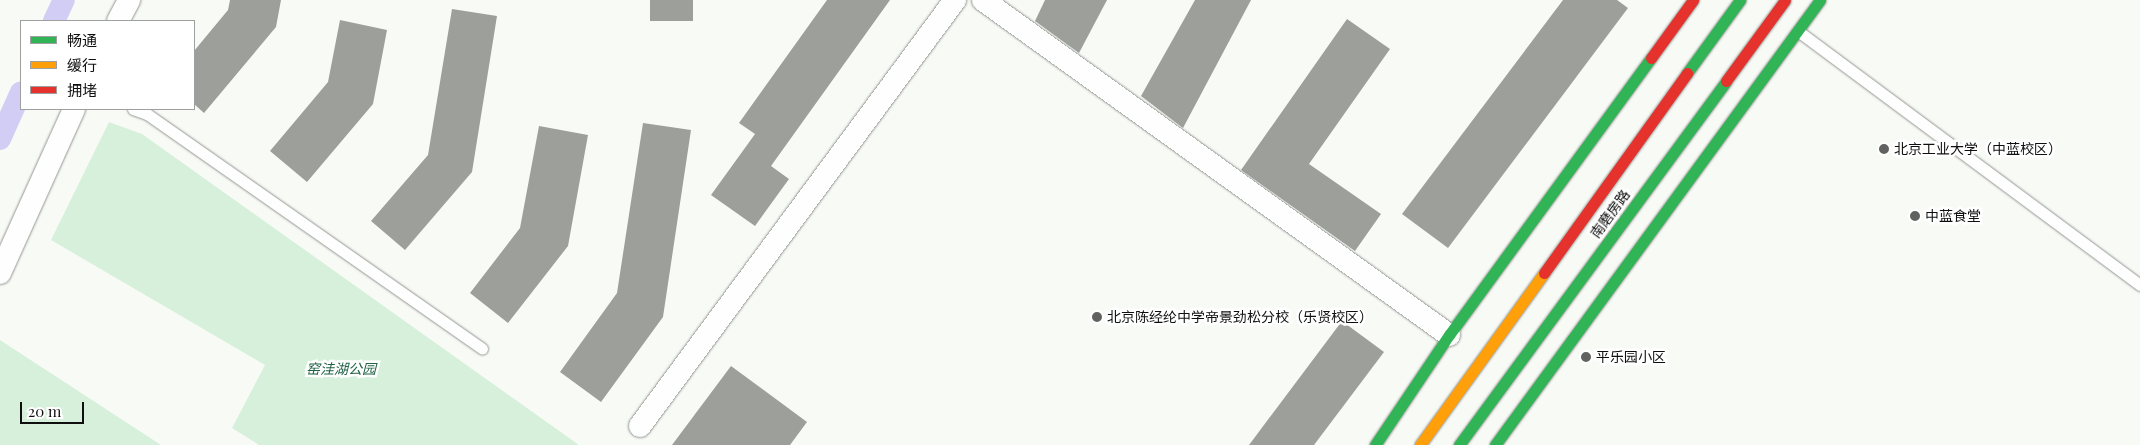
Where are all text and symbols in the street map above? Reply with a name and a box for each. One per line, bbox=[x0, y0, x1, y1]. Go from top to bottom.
legend bbox=[20, 20, 195, 110]
text: 畅通 bbox=[67, 30, 97, 50]
text: 缓行 bbox=[67, 55, 97, 75]
text: 拥堵 bbox=[67, 80, 97, 100]
place label: 北京工业大学（中蓝校区） bbox=[1894, 141, 2062, 157]
marker: 北京工业大学（中蓝校区） bbox=[1878, 143, 1890, 155]
street label: 南磨房路 bbox=[1587, 186, 1633, 242]
place label: 中蓝食堂 bbox=[1925, 208, 1981, 224]
marker: 中蓝食堂 bbox=[1909, 210, 1921, 222]
place label: 北京陈经纶中学帝景劲松分校（乐贤校区） bbox=[1107, 309, 1373, 325]
marker: 北京陈经纶中学帝景劲松分校（乐贤校区） bbox=[1091, 311, 1103, 323]
place label: 平乐园小区 bbox=[1596, 349, 1666, 365]
marker: 平乐园小区 bbox=[1580, 351, 1592, 363]
park label: 窑洼湖公园 bbox=[306, 361, 376, 377]
scale bar bbox=[22, 392, 86, 424]
text: 20 m bbox=[28, 401, 61, 421]

